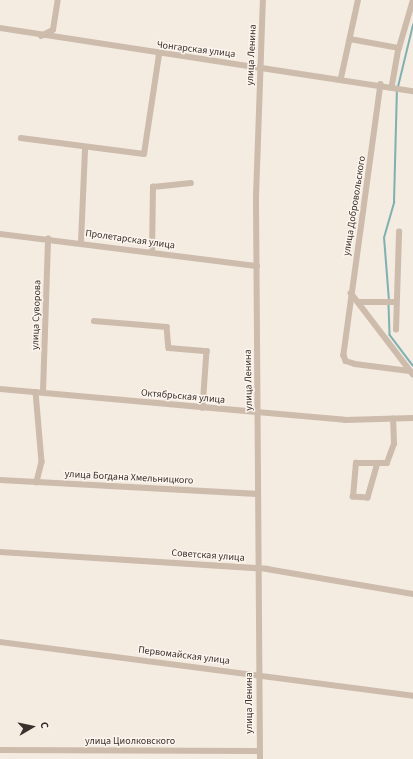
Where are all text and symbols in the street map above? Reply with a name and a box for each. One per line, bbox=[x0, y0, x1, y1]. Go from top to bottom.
street label: улица Ленина bbox=[244, 24, 260, 86]
street label: Чонгарская улица bbox=[156, 39, 236, 61]
street label: улица Добровольского bbox=[341, 155, 369, 257]
street label: Пролетарская улица bbox=[84, 228, 176, 252]
street label: улица Суворова bbox=[30, 280, 44, 350]
street label: улица Ленина bbox=[242, 349, 256, 411]
street label: Октябрьская улица bbox=[140, 387, 226, 407]
street label: улица Богдана Хмельницкого bbox=[64, 469, 194, 487]
street label: Советская улица bbox=[171, 547, 245, 565]
street label: Первомайская улица bbox=[137, 644, 231, 668]
street label: улица Ленина bbox=[244, 672, 256, 734]
north arrow bbox=[12, 707, 52, 747]
text: С bbox=[36, 721, 52, 729]
street label: улица Циолковского bbox=[85, 736, 175, 748]

